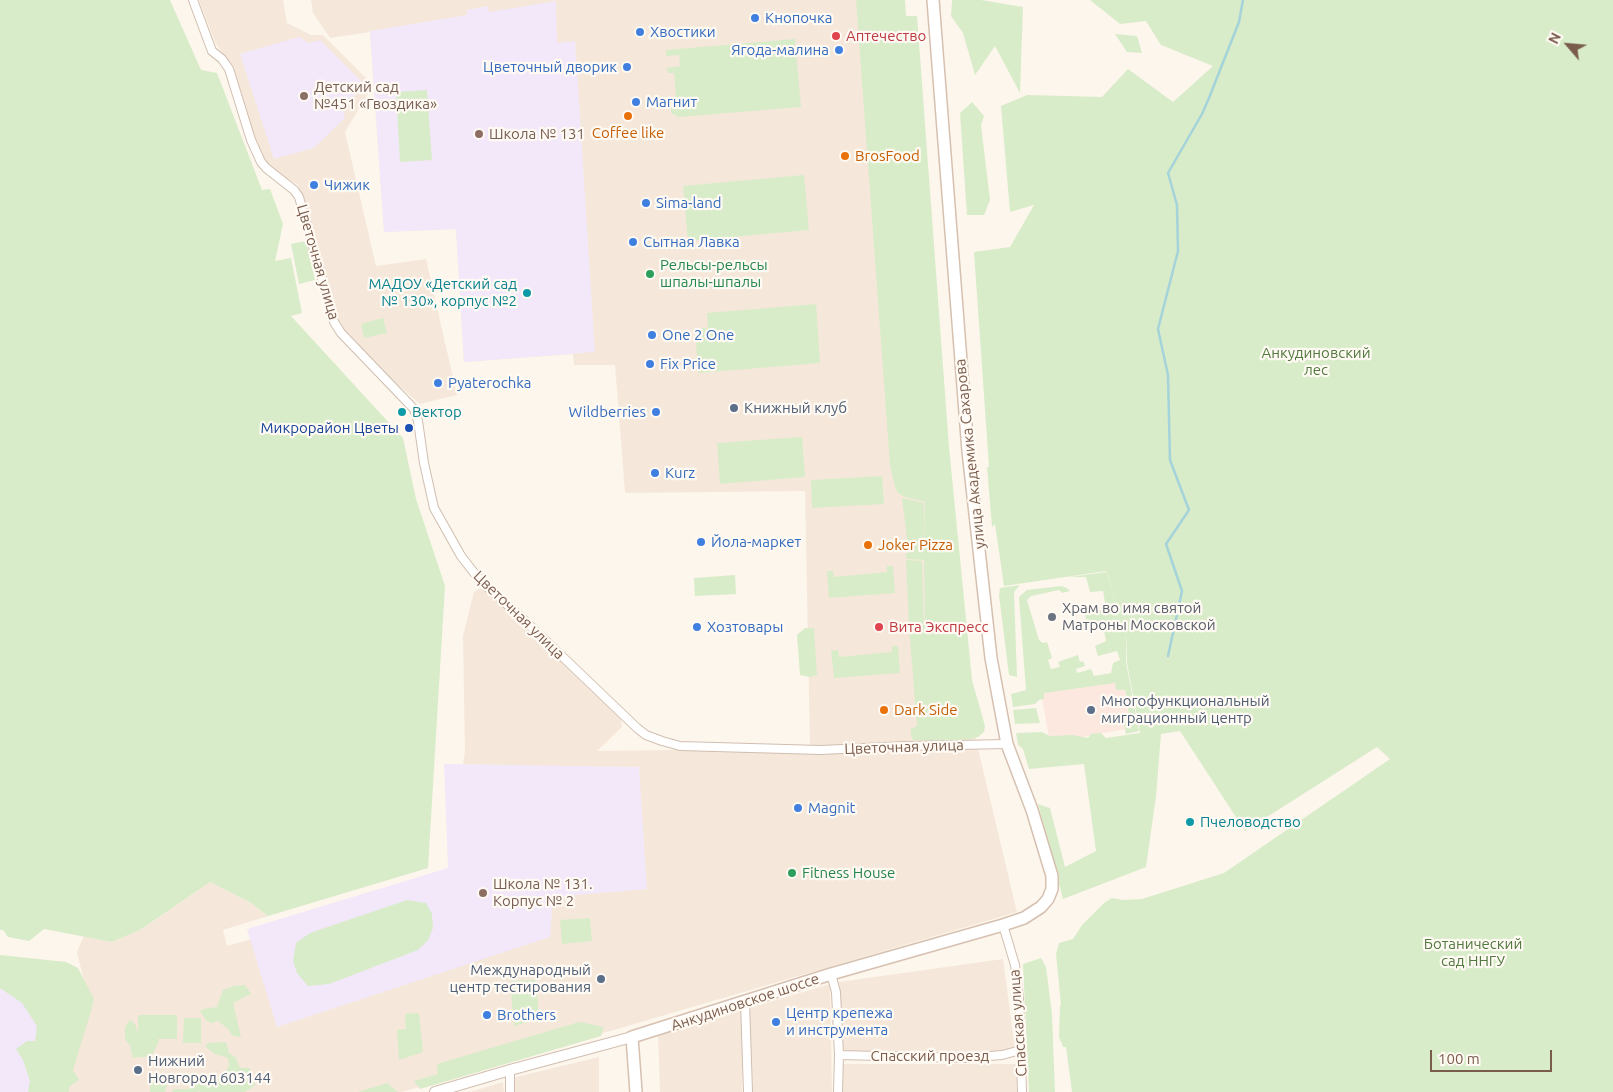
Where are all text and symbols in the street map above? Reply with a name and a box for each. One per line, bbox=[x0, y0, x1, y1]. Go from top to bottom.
place label: Кнопочка bbox=[765, 9, 832, 27]
marker: Кнопочка bbox=[749, 12, 761, 24]
north arrow bbox=[1543, 20, 1593, 70]
place label: Хвостики bbox=[650, 23, 716, 41]
marker: Хвостики bbox=[634, 26, 646, 38]
place label: Аптечество bbox=[846, 27, 926, 45]
marker: Аптечество bbox=[830, 30, 842, 42]
text: N bbox=[1545, 30, 1564, 46]
place label: Ягода-малина bbox=[731, 41, 829, 59]
marker: Ягода-малина bbox=[833, 44, 845, 56]
place label: Цветочный дворик bbox=[483, 58, 617, 76]
marker: Цветочный дворик bbox=[621, 61, 633, 73]
place label: Детский сад №451 «Гвоздика» bbox=[314, 78, 437, 113]
marker: Детский сад №451 «Гвоздика» bbox=[298, 90, 310, 102]
place label: Магнит bbox=[646, 93, 697, 111]
marker: Магнит bbox=[630, 96, 642, 108]
marker: Coffee like bbox=[622, 110, 634, 122]
place label: Coffee like bbox=[592, 124, 664, 142]
place label: Школа № 131 bbox=[489, 125, 585, 143]
marker: Школа № 131 bbox=[473, 128, 485, 140]
place label: BrosFood bbox=[855, 147, 920, 165]
marker: BrosFood bbox=[839, 150, 851, 162]
place label: Чижик bbox=[324, 176, 370, 194]
marker: Чижик bbox=[308, 179, 320, 191]
place label: Sima-land bbox=[656, 194, 722, 212]
marker: Sima-land bbox=[640, 197, 652, 209]
street label: Цветочная улица bbox=[293, 202, 343, 322]
place label: Сытная Лавка bbox=[643, 233, 740, 251]
marker: Сытная Лавка bbox=[627, 236, 639, 248]
place label: Рельсы-рельсы шпалы-шпалы bbox=[660, 256, 768, 291]
marker: Рельсы-рельсы шпалы-шпалы bbox=[644, 268, 656, 280]
place label: МАДОУ «Детский сад № 130», корпус №2 bbox=[369, 275, 517, 310]
marker: МАДОУ «Детский сад № 130», корпус №2 bbox=[521, 287, 533, 299]
place label: One 2 One bbox=[662, 326, 734, 344]
marker: One 2 One bbox=[646, 329, 658, 341]
park label: Анкудиновский лес bbox=[1261, 344, 1371, 379]
place label: Fix Price bbox=[660, 355, 716, 373]
marker: Fix Price bbox=[644, 358, 656, 370]
street label: улица Академика Сахарова bbox=[951, 358, 989, 550]
place label: Pyaterochka bbox=[448, 374, 531, 392]
marker: Pyaterochka bbox=[432, 377, 444, 389]
place label: Книжный клуб bbox=[744, 399, 847, 417]
marker: Книжный клуб bbox=[728, 402, 740, 414]
place label: Вектор bbox=[412, 403, 462, 421]
place label: Wildberries bbox=[569, 403, 646, 421]
marker: Вектор bbox=[396, 406, 408, 418]
marker: Wildberries bbox=[650, 406, 662, 418]
place label: Микрорайон Цветы bbox=[261, 419, 399, 437]
marker: Микрорайон Цветы bbox=[403, 422, 415, 434]
place label: Kurz bbox=[665, 464, 695, 482]
marker: Kurz bbox=[649, 467, 661, 479]
place label: Йола-маркет bbox=[711, 533, 801, 551]
marker: Йола-маркет bbox=[695, 536, 707, 548]
place label: Joker Pizza bbox=[878, 536, 953, 554]
marker: Joker Pizza bbox=[862, 539, 874, 551]
street label: Цветочная улица bbox=[470, 567, 568, 663]
place label: Храм во имя святой Матроны Московской bbox=[1062, 599, 1216, 634]
marker: Храм во имя святой Матроны Московской bbox=[1046, 611, 1058, 623]
place label: Хозтовары bbox=[707, 618, 783, 636]
place label: Вита Экспресс bbox=[889, 618, 988, 636]
marker: Хозтовары bbox=[691, 621, 703, 633]
marker: Вита Экспресс bbox=[873, 621, 885, 633]
place label: Многофункциональный миграционный центр bbox=[1101, 692, 1270, 727]
place label: Dark Side bbox=[894, 701, 958, 719]
marker: Dark Side bbox=[878, 704, 890, 716]
marker: Многофункциональный миграционный центр bbox=[1085, 704, 1097, 716]
street label: Цветочная улица bbox=[844, 736, 964, 758]
place label: Magnit bbox=[808, 799, 855, 817]
marker: Magnit bbox=[792, 802, 804, 814]
place label: Пчеловодство bbox=[1200, 813, 1301, 831]
marker: Пчеловодство bbox=[1184, 816, 1196, 828]
place label: Fitness House bbox=[802, 864, 895, 882]
marker: Fitness House bbox=[786, 867, 798, 879]
place label: Школа № 131. Корпус № 2 bbox=[493, 875, 593, 910]
marker: Школа № 131. Корпус № 2 bbox=[477, 887, 489, 899]
park label: Ботанический сад ННГУ bbox=[1424, 935, 1522, 970]
place label: Международный центр тестирования bbox=[449, 961, 591, 996]
street label: Спасская улица bbox=[1005, 969, 1031, 1077]
street label: Анкудиновское шоссе bbox=[669, 970, 821, 1034]
marker: Международный центр тестирования bbox=[595, 973, 607, 985]
place label: Центр крепежа и инструмента bbox=[786, 1004, 893, 1039]
place label: Brothers bbox=[497, 1006, 556, 1024]
marker: Brothers bbox=[481, 1009, 493, 1021]
marker: Центр крепежа и инструмента bbox=[770, 1016, 782, 1028]
scale bar bbox=[1433, 1040, 1556, 1072]
street label: Спасский проезд bbox=[871, 1047, 989, 1065]
text: 100 m bbox=[1438, 1050, 1480, 1067]
place label: Нижний Новгород 603144 bbox=[148, 1052, 271, 1087]
marker: Нижний Новгород 603144 bbox=[132, 1064, 144, 1076]

